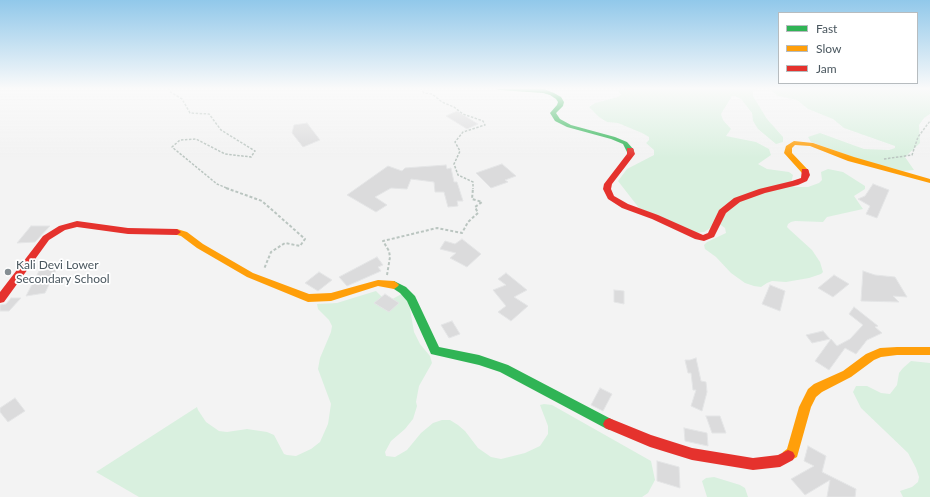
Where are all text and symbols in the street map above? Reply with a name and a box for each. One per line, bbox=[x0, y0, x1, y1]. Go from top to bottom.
legend bbox=[778, 12, 918, 84]
text: Fast bbox=[816, 21, 837, 36]
text: Slow bbox=[816, 41, 841, 56]
text: Jam bbox=[816, 61, 837, 76]
place label: Kali Devi Lower Secondary School bbox=[16, 258, 110, 286]
marker: Kali Devi Lower Secondary School bbox=[3, 267, 13, 277]

